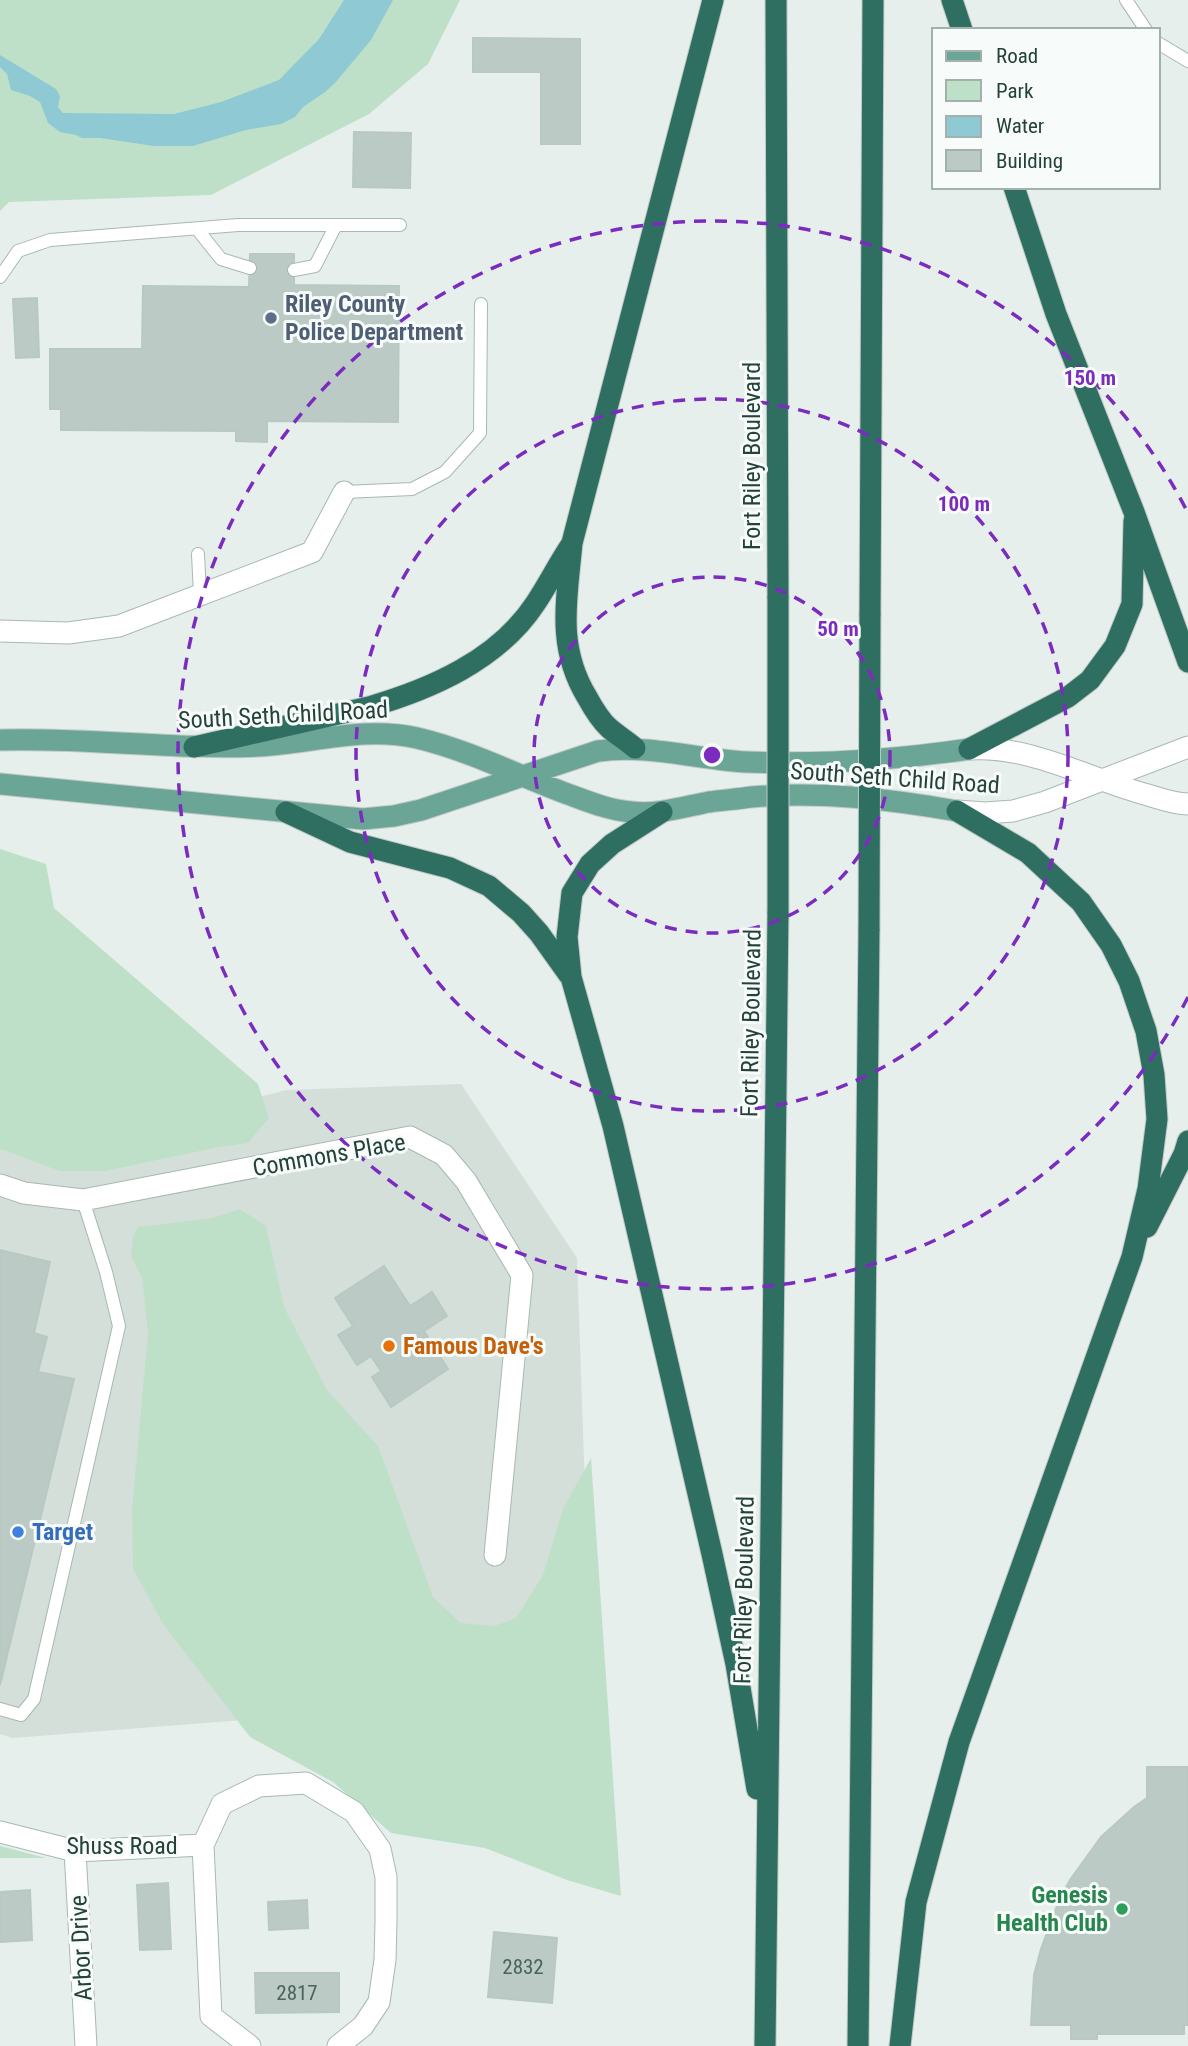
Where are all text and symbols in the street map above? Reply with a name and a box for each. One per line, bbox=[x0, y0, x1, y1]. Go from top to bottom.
legend bbox=[932, 28, 1160, 189]
text: Road bbox=[996, 44, 1038, 68]
text: Park bbox=[996, 79, 1034, 103]
text: Water bbox=[996, 114, 1044, 138]
text: Building bbox=[996, 149, 1063, 173]
place label: Riley County Police Department bbox=[285, 290, 463, 346]
marker: Riley County Police Department bbox=[263, 310, 279, 326]
street label: Fort Riley Boulevard bbox=[738, 362, 766, 550]
text: 150 m bbox=[1064, 366, 1116, 390]
text: 100 m bbox=[938, 492, 990, 516]
text: 50 m bbox=[817, 617, 859, 641]
street label: South Seth Child Road bbox=[177, 696, 389, 734]
centre of rings bbox=[700, 743, 724, 767]
street label: South Seth Child Road bbox=[789, 757, 1001, 799]
street label: Fort Riley Boulevard bbox=[735, 929, 767, 1117]
street label: Commons Place bbox=[250, 1128, 408, 1182]
place label: Famous Dave's bbox=[403, 1332, 544, 1360]
marker: Famous Dave's bbox=[381, 1338, 397, 1354]
street label: Fort Riley Boulevard bbox=[728, 1496, 760, 1684]
place label: Target bbox=[32, 1518, 93, 1546]
marker: Target bbox=[10, 1524, 26, 1540]
street label: Shuss Road bbox=[66, 1832, 178, 1860]
place label: Genesis Health Club bbox=[996, 1881, 1108, 1937]
street label: Arbor Drive bbox=[64, 1894, 98, 2002]
marker: Genesis Health Club bbox=[1114, 1901, 1130, 1917]
house number: 2832 bbox=[502, 1955, 544, 1979]
house number: 2817 bbox=[276, 1981, 318, 2005]

